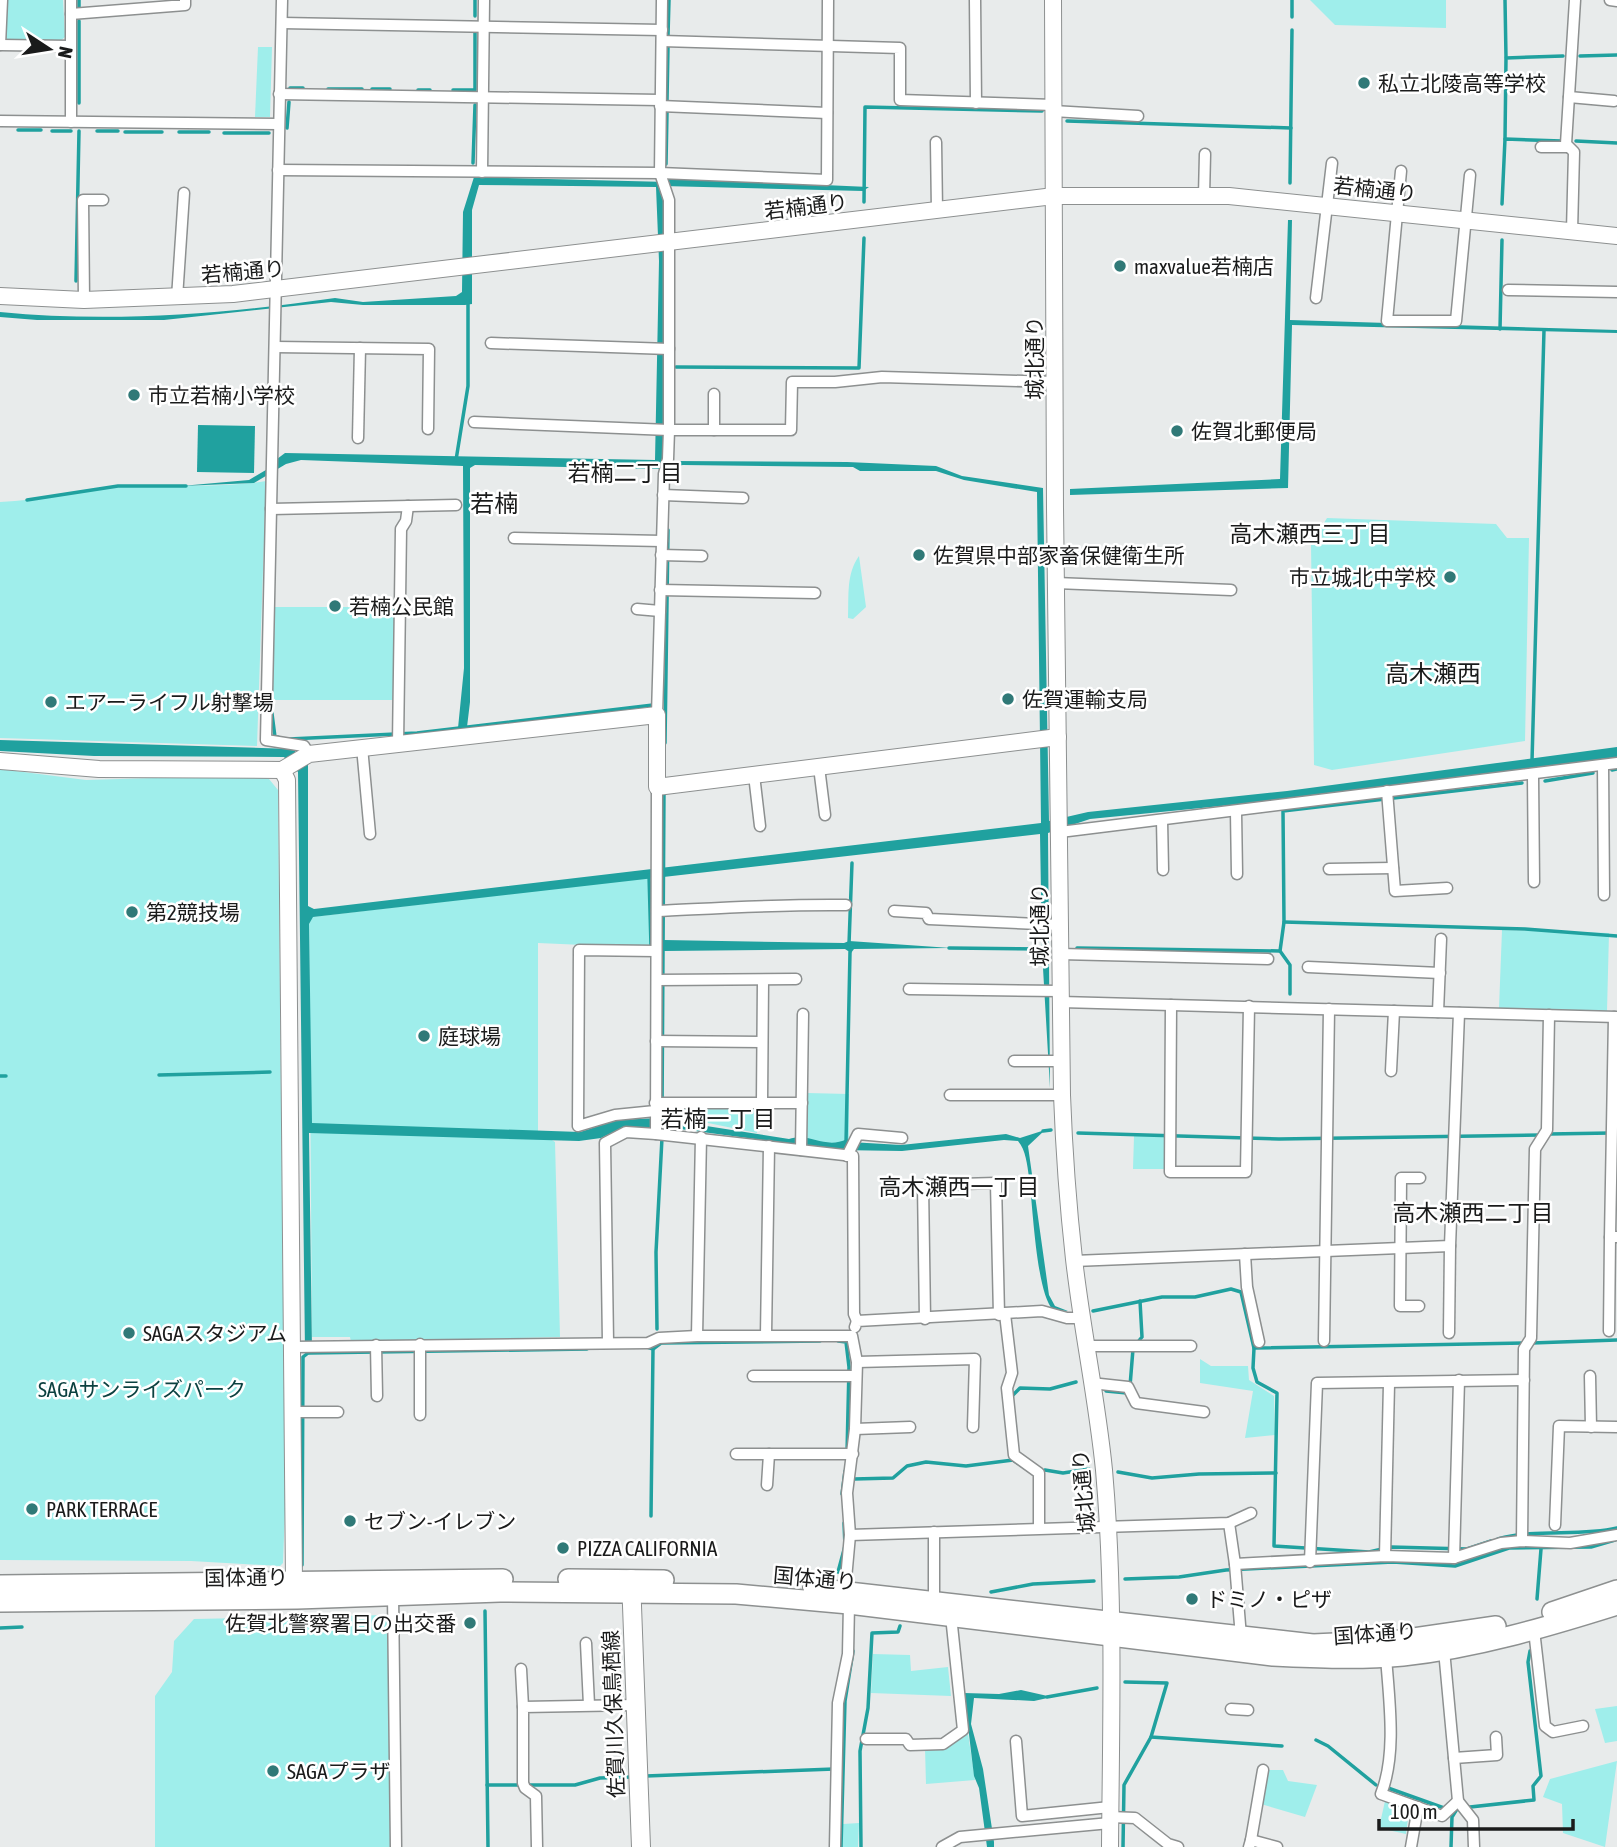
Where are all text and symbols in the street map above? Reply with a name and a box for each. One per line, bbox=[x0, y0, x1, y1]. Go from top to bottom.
north arrow bbox=[14, 14, 84, 84]
text: N bbox=[54, 45, 78, 60]
place label: 私立北陵高等学校 bbox=[1378, 71, 1546, 95]
marker: 私立北陵高等学校 bbox=[1356, 75, 1372, 91]
street label: 若楠通り bbox=[1332, 173, 1418, 205]
street label: 若楠通り bbox=[763, 189, 849, 223]
place label: maxvalue若楠店 bbox=[1134, 254, 1274, 278]
street label: 若楠通り bbox=[200, 255, 286, 287]
marker: maxvalue若楠店 bbox=[1112, 258, 1128, 274]
street label: 城北通り bbox=[1022, 316, 1046, 400]
place label: 市立若楠小学校 bbox=[148, 383, 295, 407]
marker: 市立若楠小学校 bbox=[126, 387, 142, 403]
place label: 佐賀北郵便局 bbox=[1191, 419, 1317, 443]
marker: 佐賀北郵便局 bbox=[1169, 423, 1185, 439]
district label: 若楠二丁目 bbox=[568, 460, 683, 486]
district label: 若楠 bbox=[470, 490, 518, 517]
district label: 高木瀬西三丁目 bbox=[1230, 521, 1391, 547]
place label: 佐賀県中部家畜保健衛生所 bbox=[933, 543, 1185, 567]
marker: 佐賀県中部家畜保健衛生所 bbox=[911, 547, 927, 563]
place label: 市立城北中学校 bbox=[1289, 565, 1436, 589]
marker: 市立城北中学校 bbox=[1442, 569, 1458, 585]
place label: 若楠公民館 bbox=[349, 594, 454, 618]
marker: 若楠公民館 bbox=[327, 598, 343, 614]
district label: 高木瀬西 bbox=[1385, 660, 1481, 687]
place label: 佐賀運輸支局 bbox=[1022, 687, 1148, 711]
place label: エアーライフル射撃場 bbox=[65, 690, 274, 714]
marker: 佐賀運輸支局 bbox=[1000, 691, 1016, 707]
marker: エアーライフル射撃場 bbox=[43, 694, 59, 710]
street label: 城北通り bbox=[1027, 883, 1051, 967]
place label: 第2競技場 bbox=[146, 900, 240, 924]
marker: 第2競技場 bbox=[124, 904, 140, 920]
place label: 庭球場 bbox=[438, 1024, 501, 1048]
marker: 庭球場 bbox=[416, 1028, 432, 1044]
district label: 若楠一丁目 bbox=[661, 1106, 776, 1132]
district label: 高木瀬西一丁目 bbox=[879, 1174, 1040, 1200]
district label: 高木瀬西二丁目 bbox=[1393, 1200, 1554, 1226]
place label: SAGAスタジアム bbox=[143, 1321, 287, 1345]
marker: SAGAスタジアム bbox=[121, 1325, 137, 1341]
park label: SAGAサンライズパーク bbox=[38, 1377, 246, 1401]
street label: 城北通り bbox=[1067, 1448, 1099, 1534]
place label: PARK TERRACE bbox=[46, 1497, 157, 1521]
marker: PARK TERRACE bbox=[24, 1501, 40, 1517]
place label: セブン-イレブン bbox=[364, 1509, 516, 1533]
marker: セブン-イレブン bbox=[342, 1513, 358, 1529]
place label: PIZZA CALIFORNIA bbox=[577, 1536, 718, 1560]
marker: PIZZA CALIFORNIA bbox=[555, 1540, 571, 1556]
street label: 国体通り bbox=[772, 1562, 858, 1594]
street label: 国体通り bbox=[204, 1564, 288, 1590]
place label: ドミノ・ピザ bbox=[1206, 1587, 1332, 1611]
marker: ドミノ・ピザ bbox=[1184, 1591, 1200, 1607]
place label: 佐賀北警察署日の出交番 bbox=[225, 1611, 456, 1635]
marker: 佐賀北警察署日の出交番 bbox=[462, 1615, 478, 1631]
street label: 国体通り bbox=[1332, 1618, 1418, 1648]
street label: 佐賀川久保鳥栖線 bbox=[598, 1630, 628, 1798]
place label: SAGAプラザ bbox=[287, 1759, 391, 1783]
marker: SAGAプラザ bbox=[265, 1763, 281, 1779]
scale bar bbox=[1379, 1787, 1573, 1831]
text: 100 m bbox=[1390, 1799, 1438, 1823]

